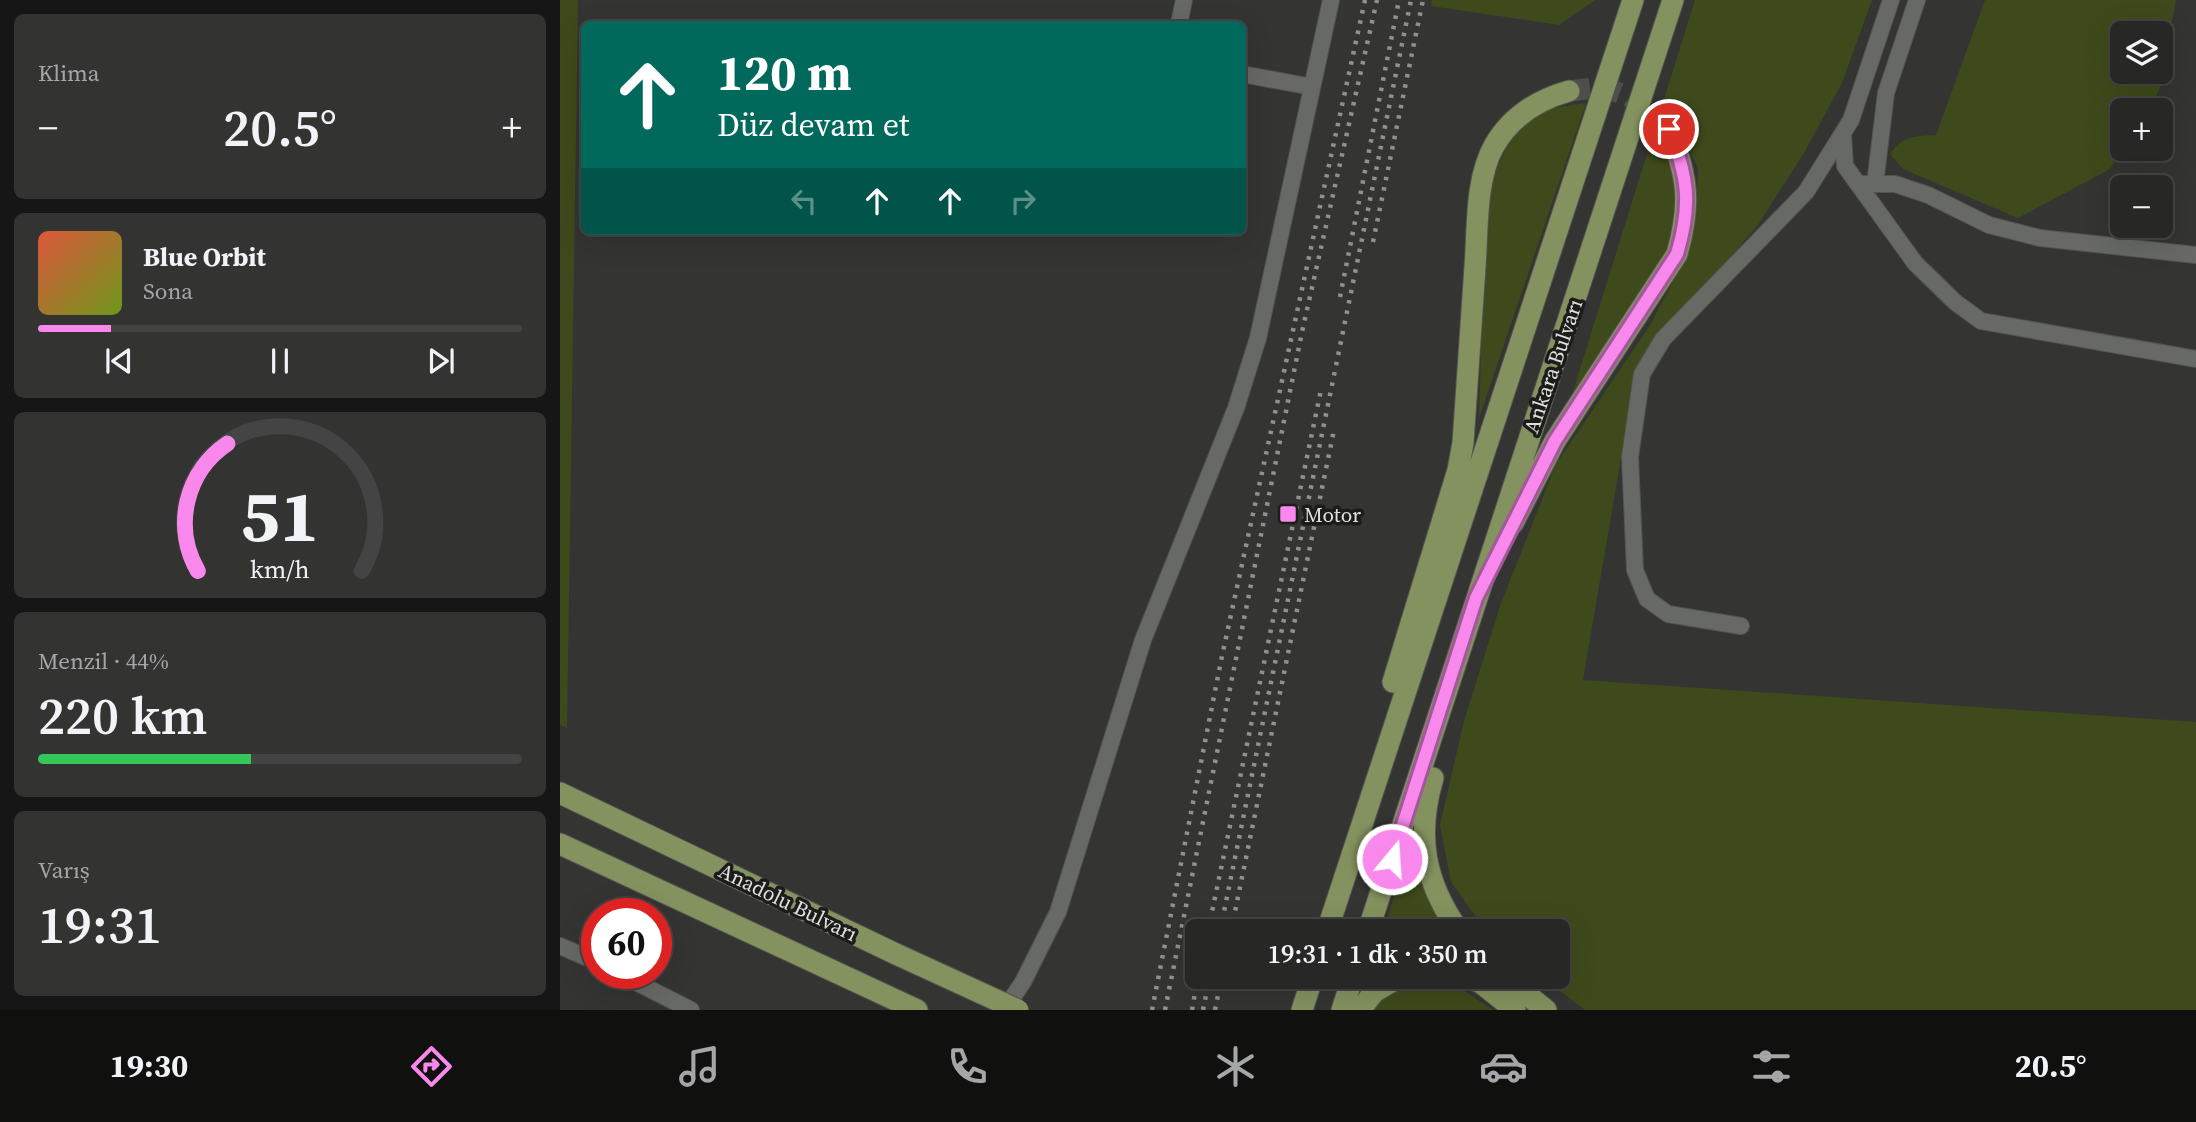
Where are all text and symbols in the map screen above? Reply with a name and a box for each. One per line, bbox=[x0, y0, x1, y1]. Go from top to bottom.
map controls bbox=[2110, 21, 2173, 238]
button: layers bbox=[2110, 21, 2173, 84]
text: 120 m bbox=[717, 39, 852, 106]
icon: ahead bbox=[602, 49, 693, 140]
text: Klima bbox=[38, 57, 99, 89]
text: 20.5° bbox=[223, 92, 337, 163]
button: + bbox=[2110, 98, 2173, 161]
pin bbox=[1639, 99, 1699, 159]
text: − bbox=[38, 102, 58, 154]
text: + bbox=[502, 102, 522, 154]
text: Düz devam et bbox=[717, 103, 909, 147]
icon: arrive bbox=[1650, 110, 1688, 148]
button: − bbox=[2110, 175, 2173, 238]
icon: left bbox=[785, 182, 823, 220]
icon: ahead bbox=[858, 182, 896, 220]
icon: ahead bbox=[931, 182, 969, 220]
icon: right bbox=[1004, 182, 1042, 220]
text: Blue Orbit bbox=[143, 239, 266, 275]
text: Sona bbox=[143, 275, 193, 307]
street label: Ankara Bulvarı bbox=[1516, 295, 1590, 437]
icon: previous bbox=[100, 342, 138, 380]
icon: pause bbox=[261, 342, 299, 380]
icon: next bbox=[422, 342, 460, 380]
text: 51 bbox=[241, 466, 319, 565]
place label: Motor bbox=[1304, 500, 1361, 529]
marker: Motor bbox=[1278, 504, 1298, 524]
text: km/h bbox=[250, 552, 310, 586]
text: Menzil · 44% bbox=[38, 645, 169, 677]
text: 220 km bbox=[38, 680, 207, 751]
position arrow bbox=[1355, 822, 1429, 896]
text: Varış bbox=[38, 854, 90, 886]
street label: Anadolu Bulvarı bbox=[714, 856, 862, 948]
text: 19:31 bbox=[38, 889, 162, 960]
speed limit sign: 60 bbox=[581, 898, 672, 989]
text: 19:31 · 1 dk · 350 m bbox=[1268, 936, 1487, 972]
icon: directions bbox=[407, 1042, 456, 1091]
icon: music bbox=[675, 1042, 724, 1091]
icon: phone bbox=[943, 1042, 992, 1091]
icon: climate bbox=[1211, 1042, 1260, 1091]
icon: car bbox=[1479, 1042, 1528, 1091]
icon: filters bbox=[1747, 1042, 1796, 1091]
text: 19:30 bbox=[109, 1044, 188, 1088]
text: 20.5° bbox=[2014, 1044, 2087, 1088]

